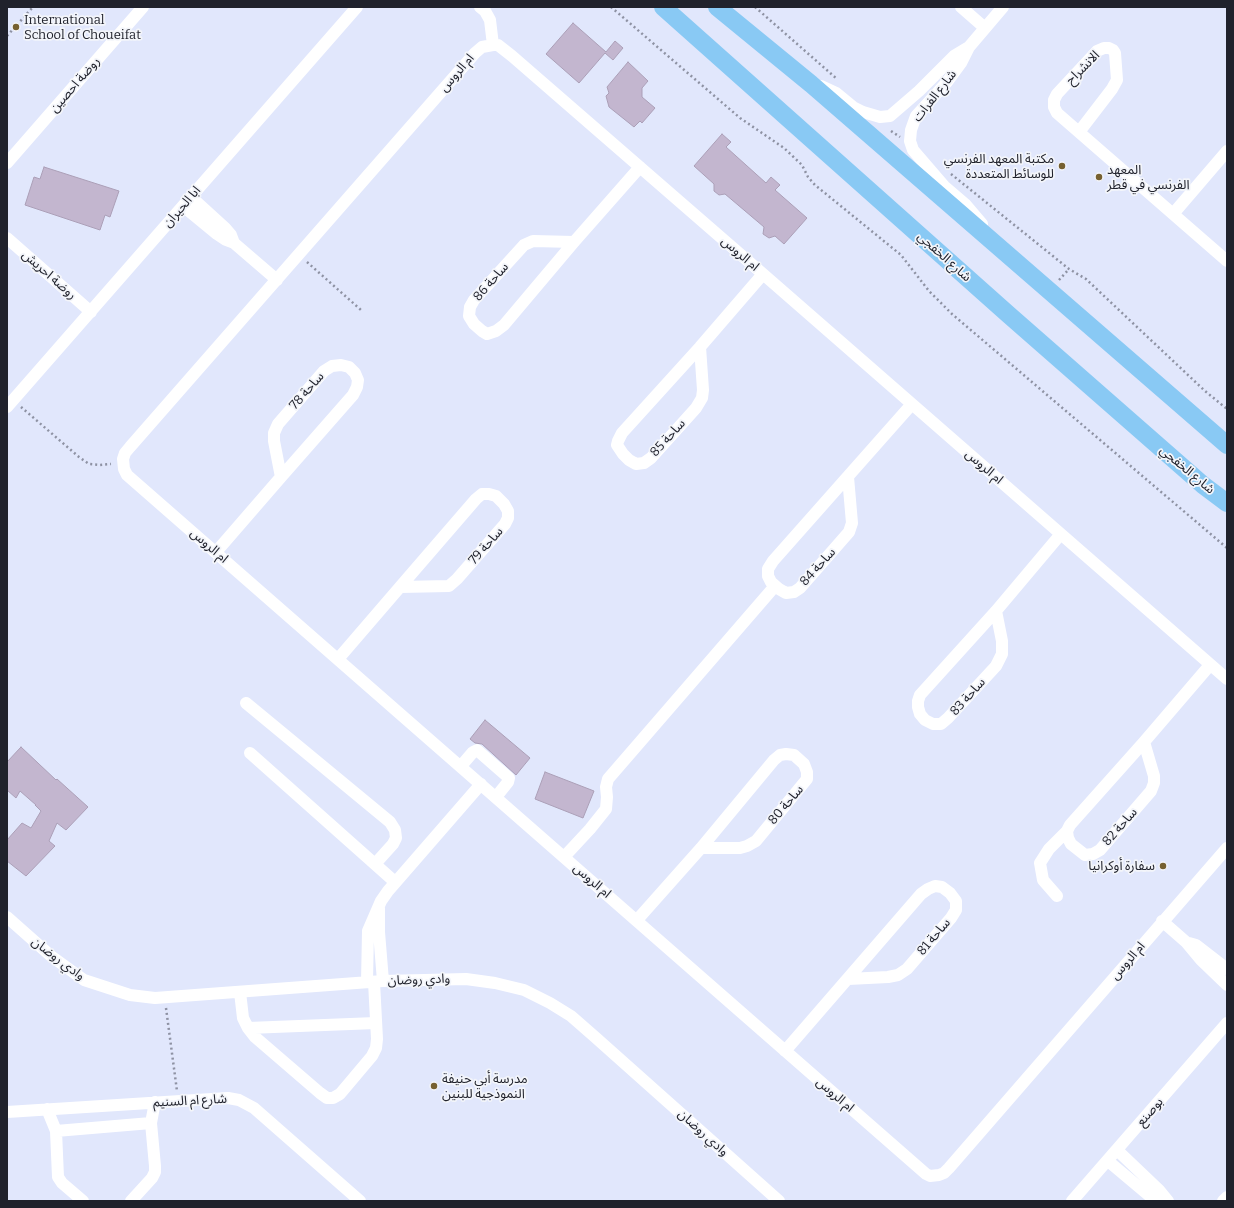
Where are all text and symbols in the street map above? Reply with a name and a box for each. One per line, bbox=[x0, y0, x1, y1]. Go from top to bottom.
place label: International School of Choueifat bbox=[24, 12, 141, 43]
marker: International School of Choueifat bbox=[11, 22, 21, 32]
street label: الانشراح bbox=[1063, 48, 1103, 88]
street label: ام الروس bbox=[436, 51, 478, 95]
street label: روضة احصين bbox=[47, 54, 103, 116]
street label: شارع الفرات bbox=[910, 67, 960, 125]
place label: مكتبة المعهد الفرنسي للوسائط المتعددة bbox=[944, 151, 1054, 182]
marker: مكتبة المعهد الفرنسي للوسائط المتعددة bbox=[1057, 161, 1067, 171]
place label: المعهد الفرنسي في قطر bbox=[1107, 162, 1190, 193]
marker: المعهد الفرنسي في قطر bbox=[1094, 172, 1104, 182]
street label: ابا الحيران bbox=[160, 183, 204, 231]
street label: شارع الخفجي bbox=[914, 229, 974, 285]
street label: ام الروس bbox=[718, 233, 762, 275]
street label: روضة احريش bbox=[19, 247, 79, 303]
street label: ساحة 86 bbox=[470, 260, 512, 304]
street label: ساحة 78 bbox=[286, 369, 328, 413]
street label: ساحة 85 bbox=[647, 416, 689, 460]
street label: شارع الخفجي bbox=[1156, 442, 1218, 498]
street label: ام الروس bbox=[962, 446, 1006, 488]
street label: ساحة 79 bbox=[466, 524, 506, 568]
street label: ام الروس bbox=[187, 525, 231, 567]
street label: ساحة 84 bbox=[797, 545, 839, 589]
street label: ساحة 83 bbox=[947, 675, 989, 719]
street label: ساحة 80 bbox=[765, 782, 807, 828]
street label: ساحة 82 bbox=[1099, 805, 1141, 849]
place label: سفارة أوكرانيا bbox=[1088, 858, 1155, 874]
street label: ام الروس bbox=[570, 860, 614, 902]
marker: سفارة أوكرانيا bbox=[1158, 861, 1168, 871]
street label: ساحة 81 bbox=[914, 915, 954, 959]
street label: وادي روضان bbox=[28, 934, 88, 984]
street label: ام الروس bbox=[1107, 939, 1149, 983]
street label: وادي روضان bbox=[387, 971, 451, 989]
place label: مدرسة أبي حنيفة النموذجية للبنين bbox=[442, 1071, 528, 1102]
street label: ام الروس bbox=[813, 1074, 857, 1116]
marker: مدرسة أبي حنيفة النموذجية للبنين bbox=[429, 1081, 439, 1091]
street label: شارع ام السنيم bbox=[153, 1091, 227, 1111]
street label: بوصنع bbox=[1133, 1095, 1167, 1129]
street label: وادي روضان bbox=[675, 1106, 731, 1160]

